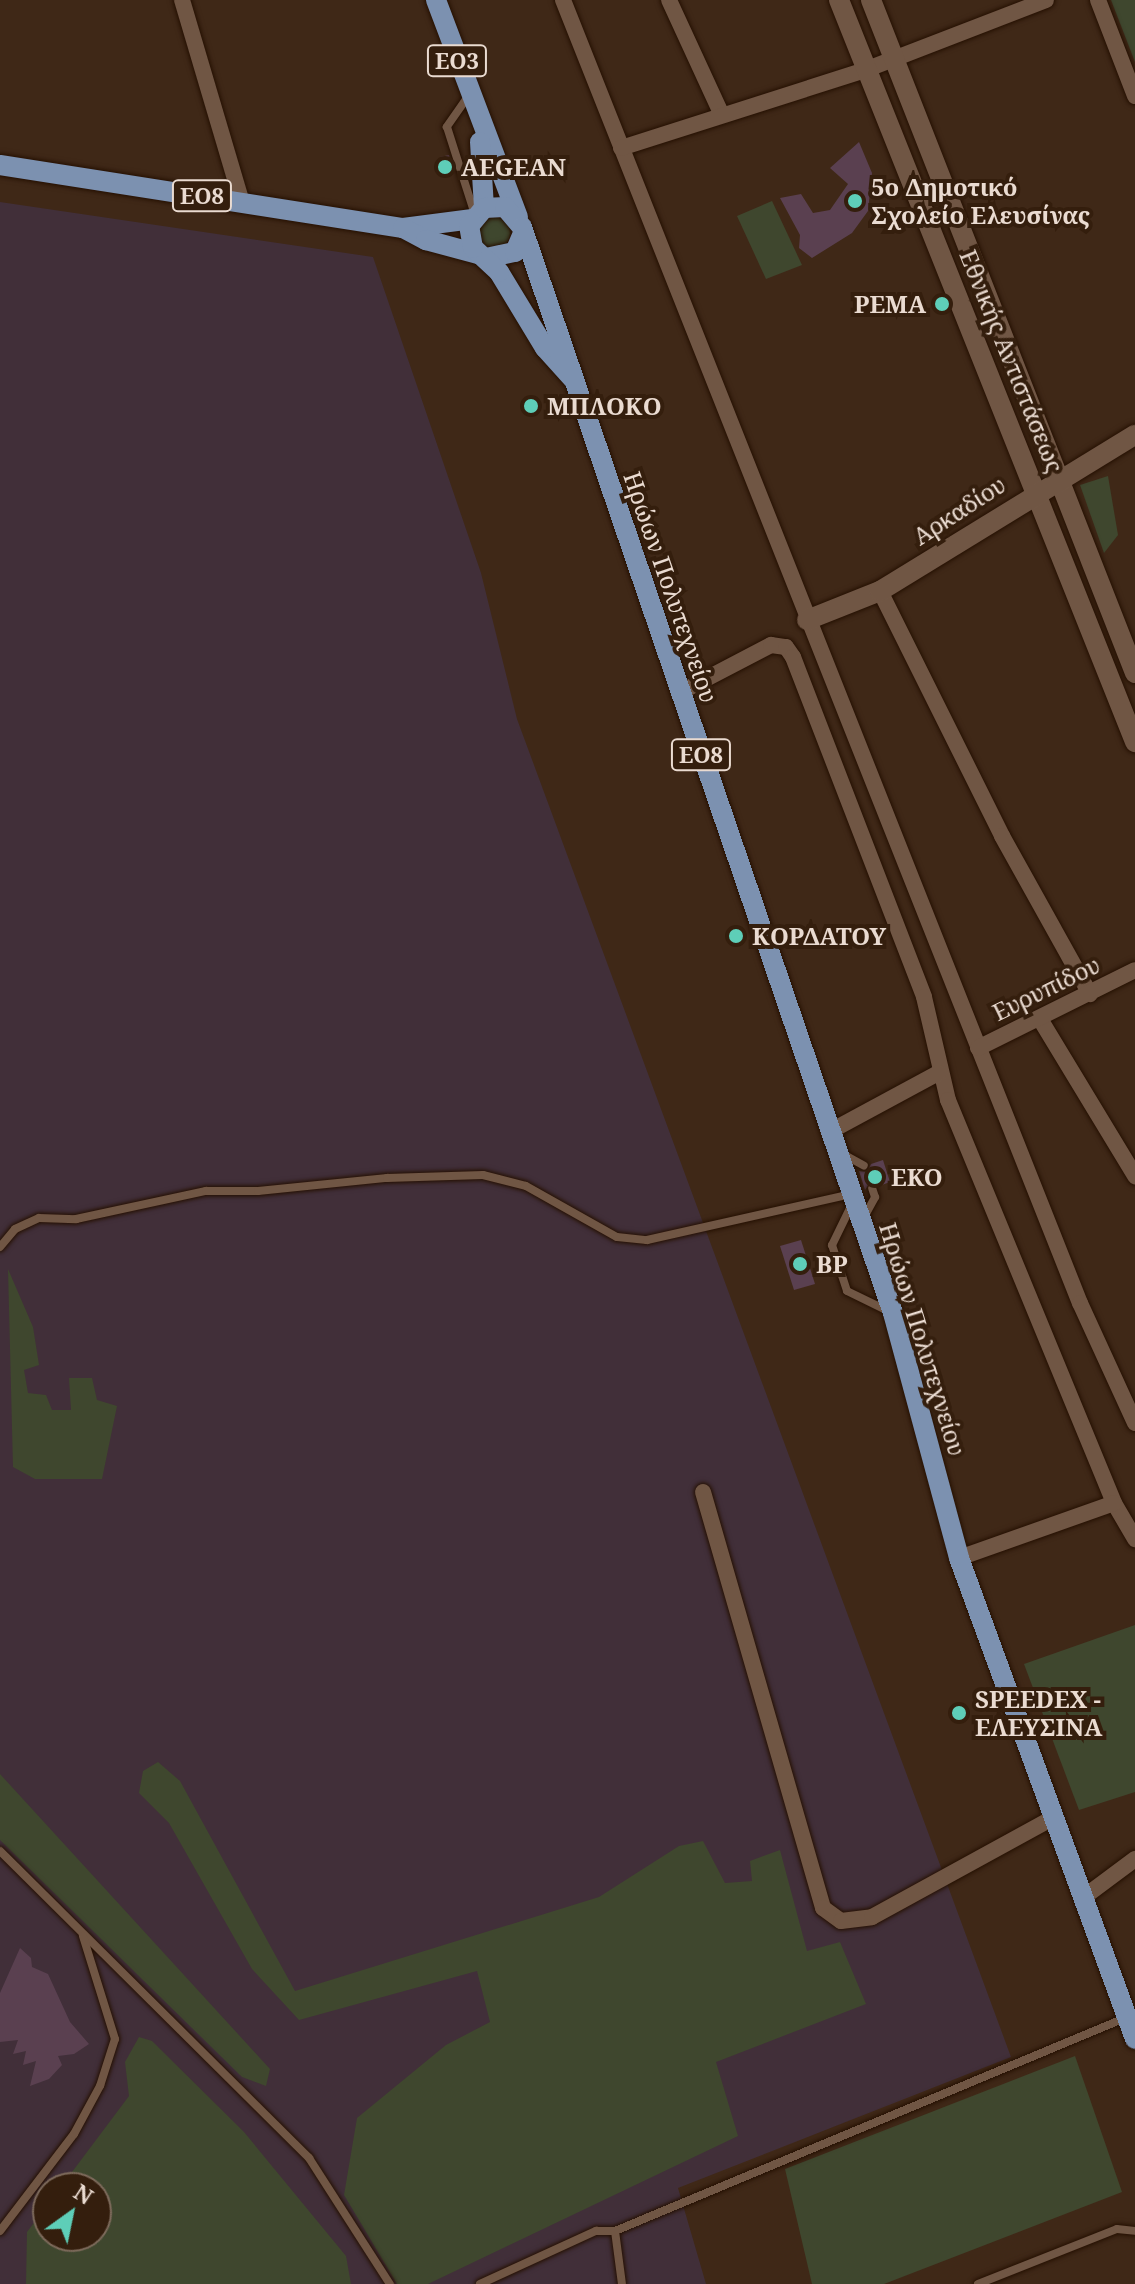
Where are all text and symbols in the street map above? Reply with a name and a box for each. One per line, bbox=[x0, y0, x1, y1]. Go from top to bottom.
road number: ΕΟ3 bbox=[425, 43, 489, 79]
place label: AEGEAN bbox=[461, 153, 566, 181]
marker: AEGEAN bbox=[436, 158, 454, 176]
place label: 5ο Δημοτικό Σχολείο Ελευσίνας bbox=[871, 173, 1090, 229]
road number: ΕΟ8 bbox=[170, 178, 234, 214]
marker: 5ο Δημοτικό Σχολείο Ελευσίνας bbox=[846, 192, 864, 210]
street label: Εθνικής Αντιστάσεως bbox=[954, 245, 1070, 477]
place label: ΡΕΜΑ bbox=[854, 290, 926, 318]
marker: ΡΕΜΑ bbox=[933, 295, 951, 313]
place label: ΜΠΛΟΚΟ bbox=[547, 392, 662, 420]
marker: ΜΠΛΟΚΟ bbox=[522, 397, 540, 415]
street label: Ηρώων Πολυτεχνείου bbox=[618, 468, 724, 706]
street label: Αρκαδίου bbox=[907, 469, 1011, 551]
road number: ΕΟ8 bbox=[669, 737, 733, 773]
place label: ΚΟΡΔΑΤΟΥ bbox=[752, 922, 886, 950]
marker: ΚΟΡΔΑΤΟΥ bbox=[727, 927, 745, 945]
street label: Ευρυπίδου bbox=[988, 950, 1104, 1026]
place label: EKO bbox=[891, 1163, 943, 1191]
marker: EKO bbox=[866, 1168, 884, 1186]
street label: Ηρώων Πολυτεχνείου bbox=[874, 1219, 972, 1459]
place label: BP bbox=[816, 1250, 847, 1278]
marker: BP bbox=[791, 1255, 809, 1273]
place label: SPEEDEX - ΕΛΕΥΣΙΝΑ bbox=[975, 1685, 1102, 1741]
marker: SPEEDEX - ΕΛΕΥΣΙΝΑ bbox=[950, 1704, 968, 1722]
north arrow bbox=[32, 2172, 112, 2252]
text: N bbox=[69, 2176, 99, 2211]

